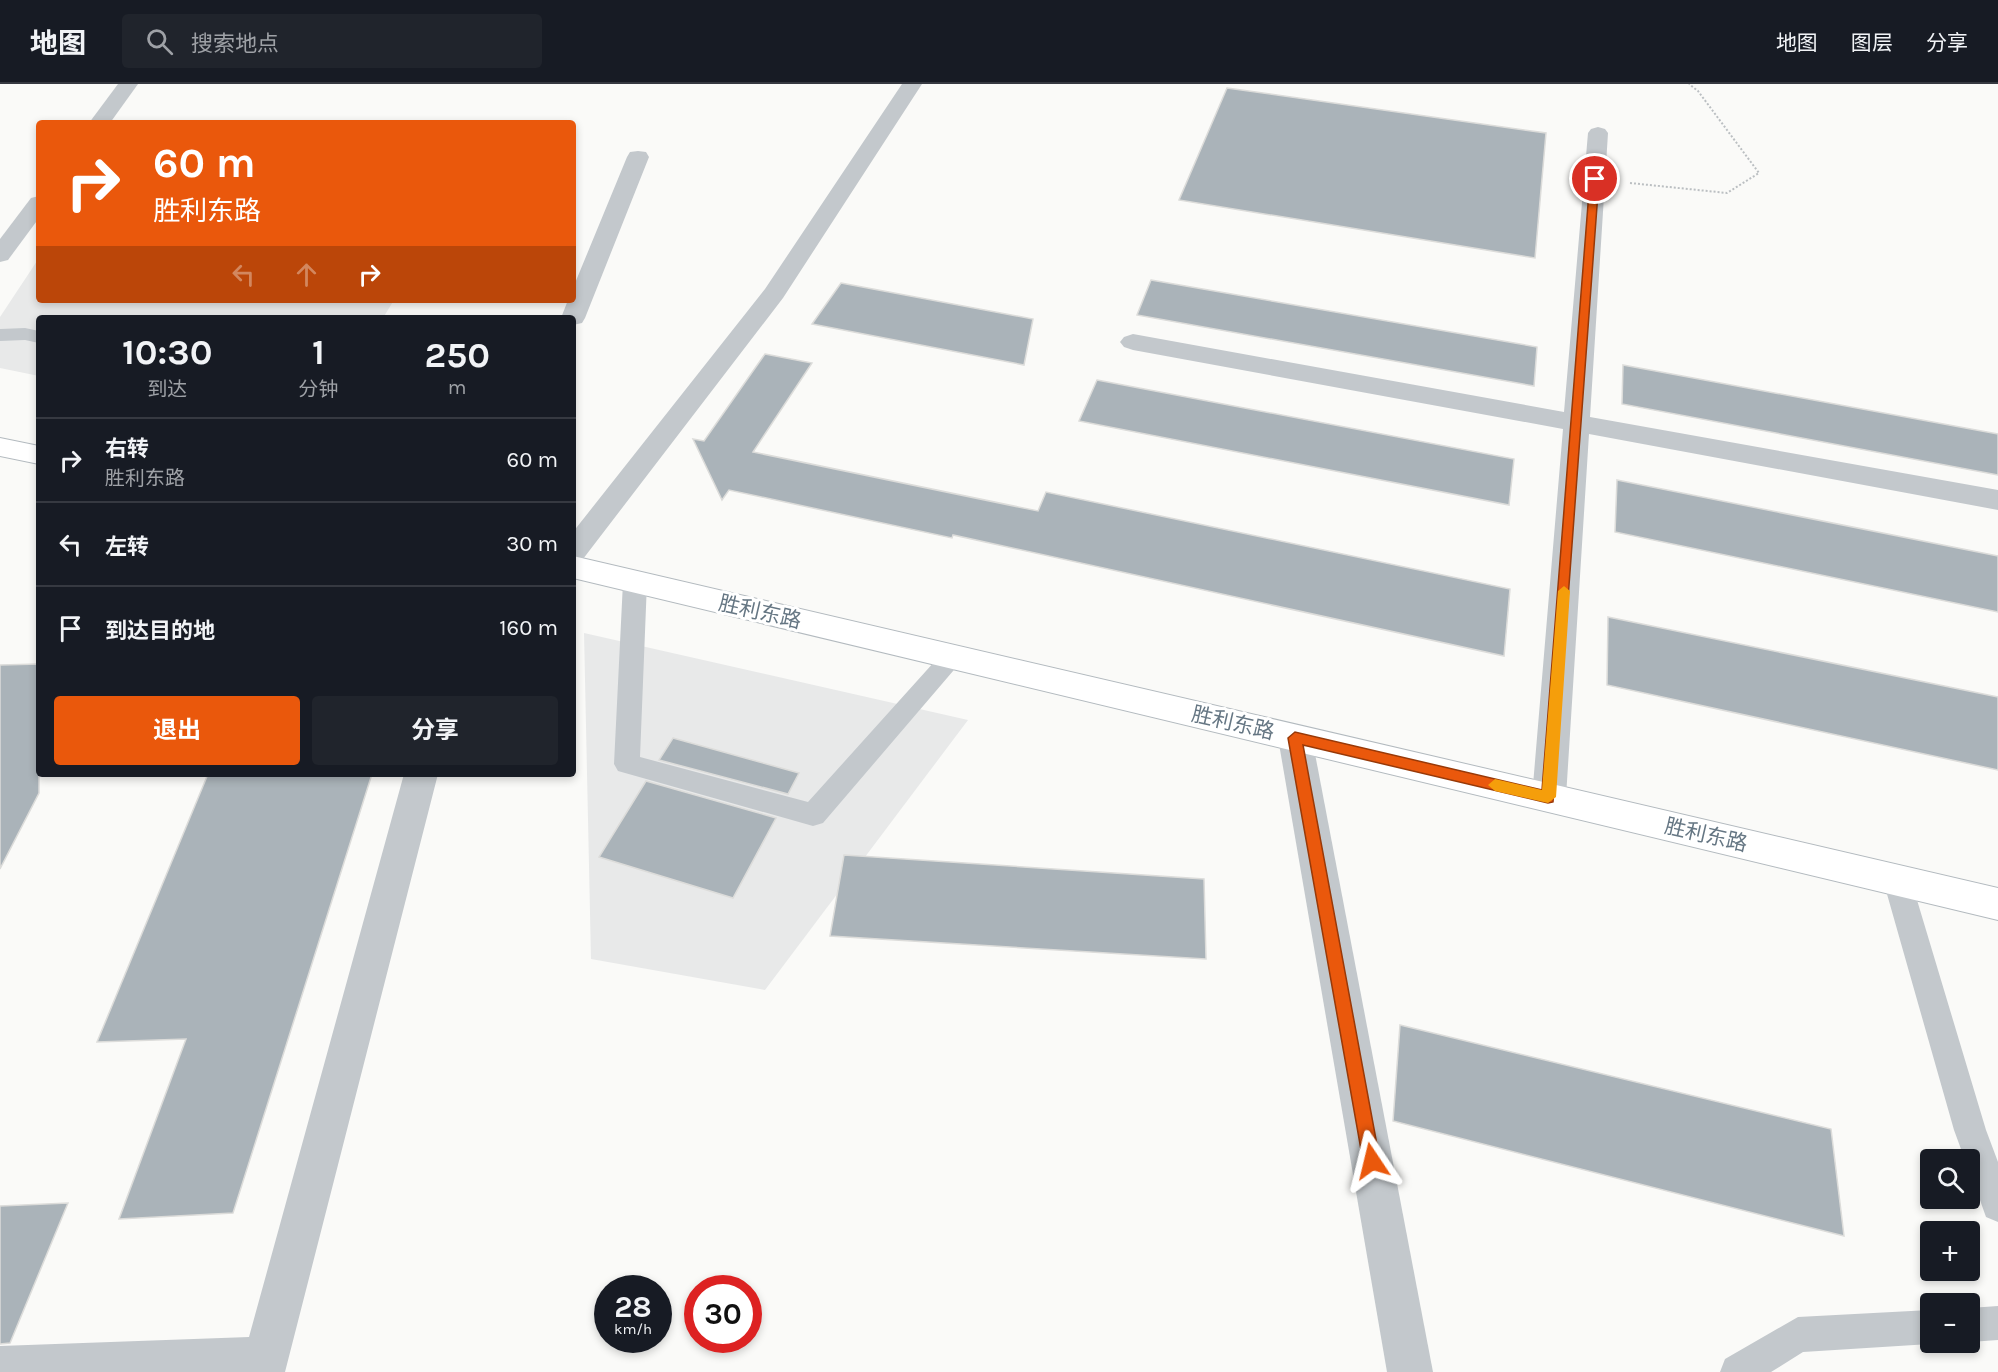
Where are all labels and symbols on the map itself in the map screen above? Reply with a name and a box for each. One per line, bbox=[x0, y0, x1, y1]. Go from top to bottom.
pin bbox=[1569, 153, 1620, 204]
street label: 胜利东路 bbox=[716, 591, 804, 633]
street label: 胜利东路 bbox=[1189, 702, 1277, 744]
street label: 胜利东路 bbox=[1662, 814, 1750, 856]
position arrow bbox=[1340, 1129, 1404, 1193]
speed limit sign: 30 bbox=[684, 1275, 762, 1353]

